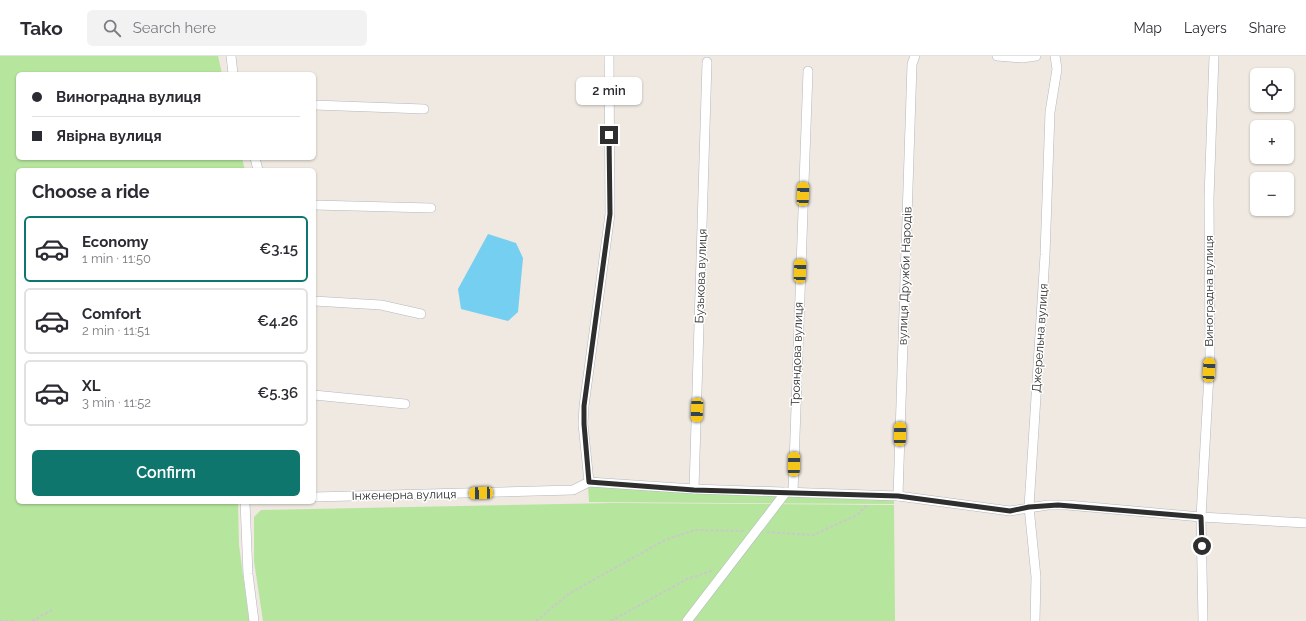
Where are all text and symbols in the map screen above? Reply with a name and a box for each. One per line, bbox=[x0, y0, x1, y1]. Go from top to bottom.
search box bbox=[87, 10, 367, 46]
text: Tako bbox=[20, 17, 63, 39]
icon: search bbox=[101, 17, 123, 39]
text: Search here bbox=[133, 19, 216, 37]
text: Map bbox=[1134, 20, 1162, 36]
text: Layers bbox=[1184, 20, 1227, 36]
text: Share bbox=[1249, 20, 1286, 36]
map controls bbox=[1250, 68, 1294, 216]
button: locate bbox=[1250, 68, 1294, 112]
callout: 2 min bbox=[576, 77, 642, 105]
text: 2 min bbox=[592, 83, 626, 98]
text: Виноградна вулиця bbox=[56, 88, 201, 106]
button: + bbox=[1250, 120, 1294, 164]
route end bbox=[600, 126, 618, 144]
text: Явірна вулиця bbox=[56, 127, 162, 145]
button: − bbox=[1250, 172, 1294, 216]
text: Choose a ride bbox=[32, 181, 150, 202]
car bbox=[797, 182, 809, 206]
street label: вулиця Дружби Народів bbox=[896, 207, 914, 345]
street label: Бузькова вулиця bbox=[692, 228, 710, 324]
icon: car bbox=[34, 231, 70, 267]
text: Economy bbox=[82, 233, 149, 251]
street label: Виноградна вулиця bbox=[1202, 235, 1216, 347]
text: €3.15 bbox=[259, 240, 298, 258]
text: 1 min · 11:50 bbox=[82, 251, 151, 266]
car bbox=[794, 259, 806, 283]
street label: Джерельна вулиця bbox=[1029, 283, 1051, 393]
street label: Трояндова вулиця bbox=[788, 302, 806, 406]
icon: car bbox=[34, 303, 70, 339]
text: Comfort bbox=[82, 305, 141, 323]
text: €4.26 bbox=[257, 312, 298, 330]
text: 2 min · 11:51 bbox=[82, 323, 150, 338]
car bbox=[1202, 358, 1216, 382]
icon: car bbox=[34, 375, 70, 411]
text: XL bbox=[82, 377, 100, 395]
text: €5.36 bbox=[257, 384, 298, 402]
text: 3 min · 11:52 bbox=[82, 395, 151, 410]
car bbox=[691, 398, 703, 422]
car bbox=[894, 422, 906, 446]
button: Confirm bbox=[32, 450, 300, 496]
car bbox=[788, 452, 800, 476]
street label: Інженерна вулиця bbox=[352, 487, 456, 503]
car bbox=[469, 487, 493, 499]
route start bbox=[1193, 537, 1211, 555]

